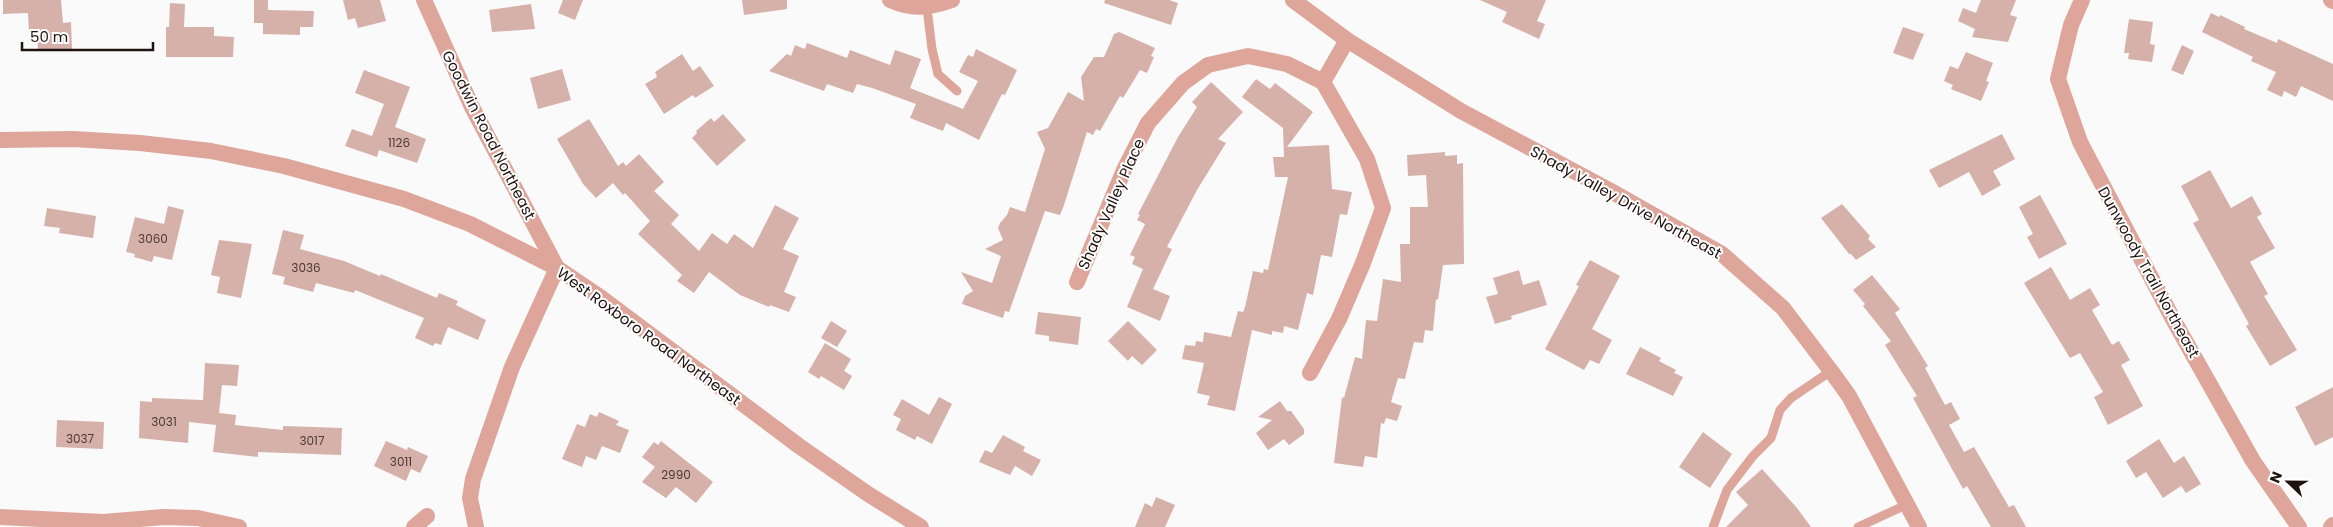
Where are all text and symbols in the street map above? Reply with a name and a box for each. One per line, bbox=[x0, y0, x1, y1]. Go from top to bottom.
scale bar bbox=[22, 20, 154, 52]
text: 50 m bbox=[30, 26, 68, 47]
street label: Goodwin Road Northeast bbox=[437, 47, 541, 223]
house number: 1126 bbox=[388, 134, 410, 151]
street label: Shady Valley Place bbox=[1073, 135, 1149, 273]
street label: Shady Valley Drive Northeast bbox=[1527, 141, 1725, 263]
street label: Dunwoody Trail Northeast bbox=[2093, 183, 2205, 361]
house number: 3060 bbox=[138, 230, 168, 247]
house number: 3036 bbox=[291, 259, 321, 276]
street label: West Roxboro Road Northeast bbox=[553, 262, 745, 410]
house number: 3031 bbox=[151, 413, 177, 430]
house number: 3037 bbox=[66, 430, 95, 447]
house number: 3017 bbox=[300, 432, 325, 449]
house number: 3011 bbox=[390, 453, 412, 470]
north arrow bbox=[2263, 457, 2313, 507]
house number: 2990 bbox=[661, 466, 691, 483]
text: N bbox=[2265, 469, 2287, 486]

